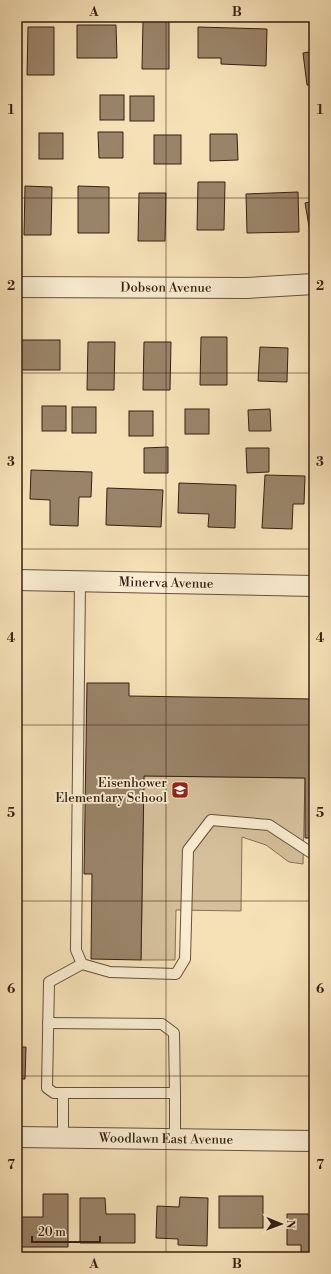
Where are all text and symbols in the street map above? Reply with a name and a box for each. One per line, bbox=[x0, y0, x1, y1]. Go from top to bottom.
text: A bbox=[88, 4, 99, 20]
text: B bbox=[232, 4, 242, 20]
text: 1 bbox=[8, 102, 15, 118]
text: 1 bbox=[317, 102, 324, 118]
text: 2 bbox=[7, 278, 15, 294]
text: 2 bbox=[316, 278, 324, 294]
street label: Dobson Avenue bbox=[120, 279, 212, 296]
text: 3 bbox=[7, 454, 15, 470]
text: 3 bbox=[316, 454, 324, 470]
street label: Minerva Avenue bbox=[118, 574, 214, 592]
text: 4 bbox=[7, 630, 16, 646]
text: 4 bbox=[316, 630, 325, 646]
place label: Eisenhower Elementary School bbox=[55, 775, 167, 806]
school or university icon: Eisenhower Elementary School bbox=[170, 780, 190, 800]
text: 5 bbox=[7, 805, 15, 821]
text: 5 bbox=[316, 805, 324, 821]
text: 6 bbox=[7, 981, 15, 997]
text: 6 bbox=[316, 981, 324, 997]
street label: Woodlawn East Avenue bbox=[98, 1130, 234, 1148]
text: 7 bbox=[7, 1157, 15, 1173]
text: 7 bbox=[316, 1157, 324, 1173]
north arrow bbox=[261, 1204, 301, 1244]
scale bar bbox=[32, 1218, 100, 1244]
text: N bbox=[283, 1220, 297, 1229]
text: 20 m bbox=[38, 1225, 66, 1240]
text: A bbox=[88, 1256, 99, 1272]
text: B bbox=[232, 1256, 242, 1272]

